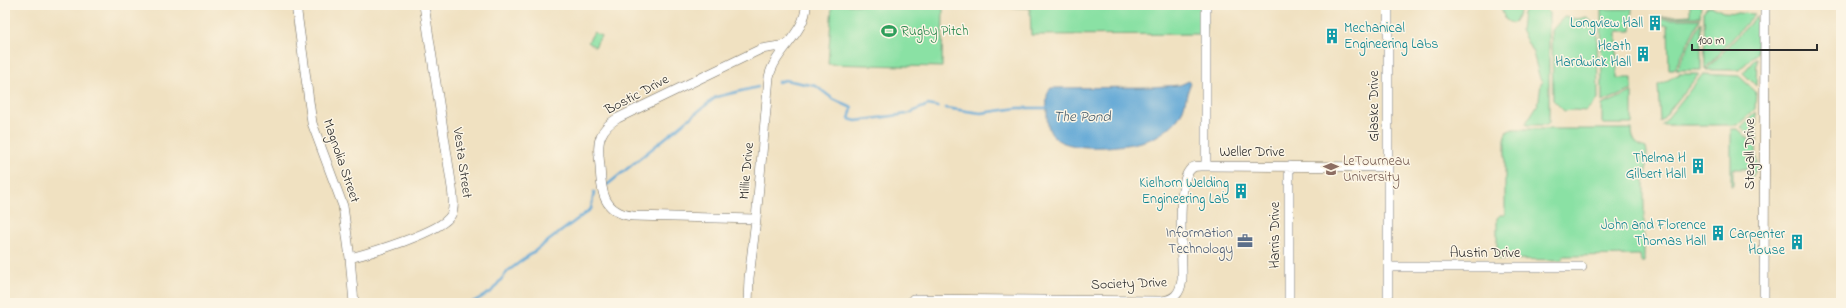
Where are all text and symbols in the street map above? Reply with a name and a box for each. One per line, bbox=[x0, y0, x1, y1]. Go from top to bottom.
place label: Longview Hall bbox=[1570, 13, 1643, 35]
building icon: Longview Hall bbox=[1646, 14, 1664, 32]
place label: Mechanical Engineering Labs bbox=[1344, 18, 1438, 56]
place label: Rugby Pitch bbox=[901, 21, 968, 43]
sports icon: Rugby Pitch bbox=[880, 22, 898, 40]
scale bar bbox=[1692, 26, 1817, 52]
building icon: Mechanical Engineering Labs bbox=[1323, 27, 1341, 45]
text: 100 m bbox=[1698, 32, 1725, 50]
place label: Heath Hardwick Hall bbox=[1555, 36, 1631, 73]
building icon: Heath Hardwick Hall bbox=[1634, 45, 1652, 63]
street label: Bostic Drive bbox=[600, 69, 673, 121]
street label: Glaske Drive bbox=[1364, 70, 1385, 141]
water label: The Pond bbox=[1053, 106, 1111, 128]
street label: Magnolia Street bbox=[316, 116, 365, 206]
street label: Stegall Drive bbox=[1740, 118, 1762, 190]
street label: Vesta Street bbox=[447, 125, 477, 200]
street label: Millie Drive bbox=[734, 141, 760, 200]
street label: Weller Drive bbox=[1219, 142, 1285, 163]
place label: Thelma H Gilbert Hall bbox=[1626, 148, 1686, 185]
place label: LeTourneau University bbox=[1343, 151, 1410, 189]
building icon: Thelma H Gilbert Hall bbox=[1689, 157, 1707, 175]
school or university icon: LeTourneau University bbox=[1322, 160, 1340, 178]
place label: Kielhorn Welding Engineering Lab bbox=[1139, 173, 1230, 211]
building icon: Kielhorn Welding Engineering Lab bbox=[1232, 182, 1250, 200]
street label: Harris Drive bbox=[1265, 201, 1286, 268]
place label: John and Florence Thomas Hall bbox=[1601, 215, 1707, 252]
place label: Information Technology bbox=[1166, 223, 1233, 261]
building icon: John and Florence Thomas Hall bbox=[1709, 224, 1727, 242]
place label: Carpenter House bbox=[1729, 224, 1786, 261]
office icon: Information Technology bbox=[1236, 232, 1254, 250]
building icon: Carpenter House bbox=[1788, 233, 1806, 251]
street label: Austin Drive bbox=[1450, 243, 1521, 264]
street label: Society Drive bbox=[1090, 272, 1168, 297]

